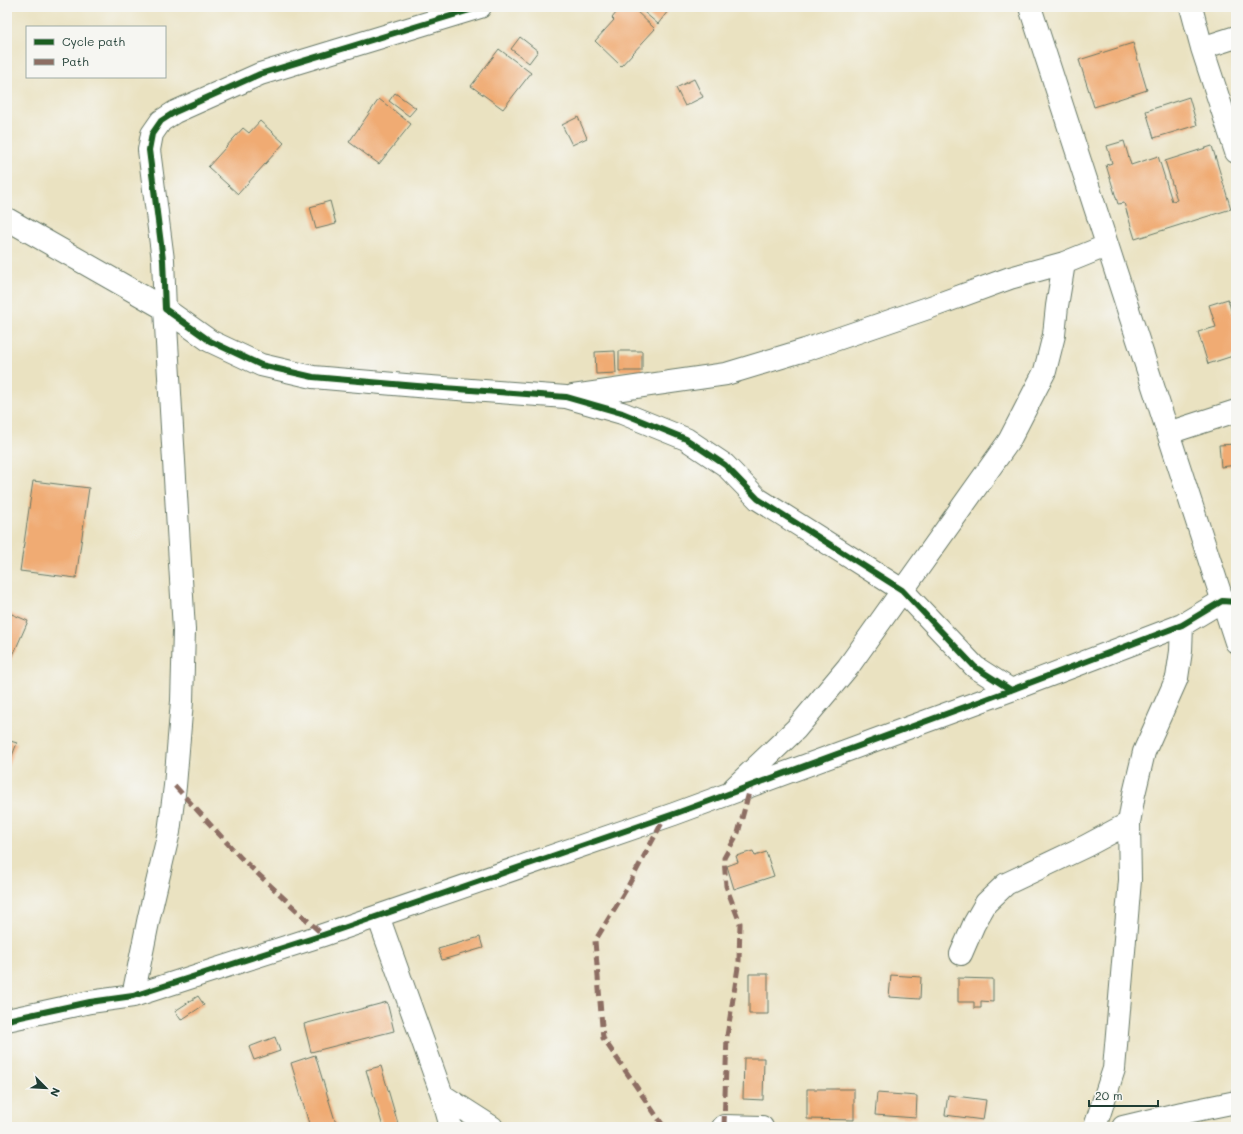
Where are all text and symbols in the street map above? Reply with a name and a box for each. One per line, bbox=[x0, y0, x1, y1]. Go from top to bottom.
legend bbox=[26, 26, 166, 78]
text: Cycle path bbox=[62, 33, 125, 49]
text: Path bbox=[62, 53, 89, 69]
north arrow bbox=[26, 1068, 66, 1108]
scale bar bbox=[1089, 1082, 1158, 1108]
text: N bbox=[47, 1085, 64, 1099]
text: 20 m bbox=[1095, 1087, 1123, 1103]

